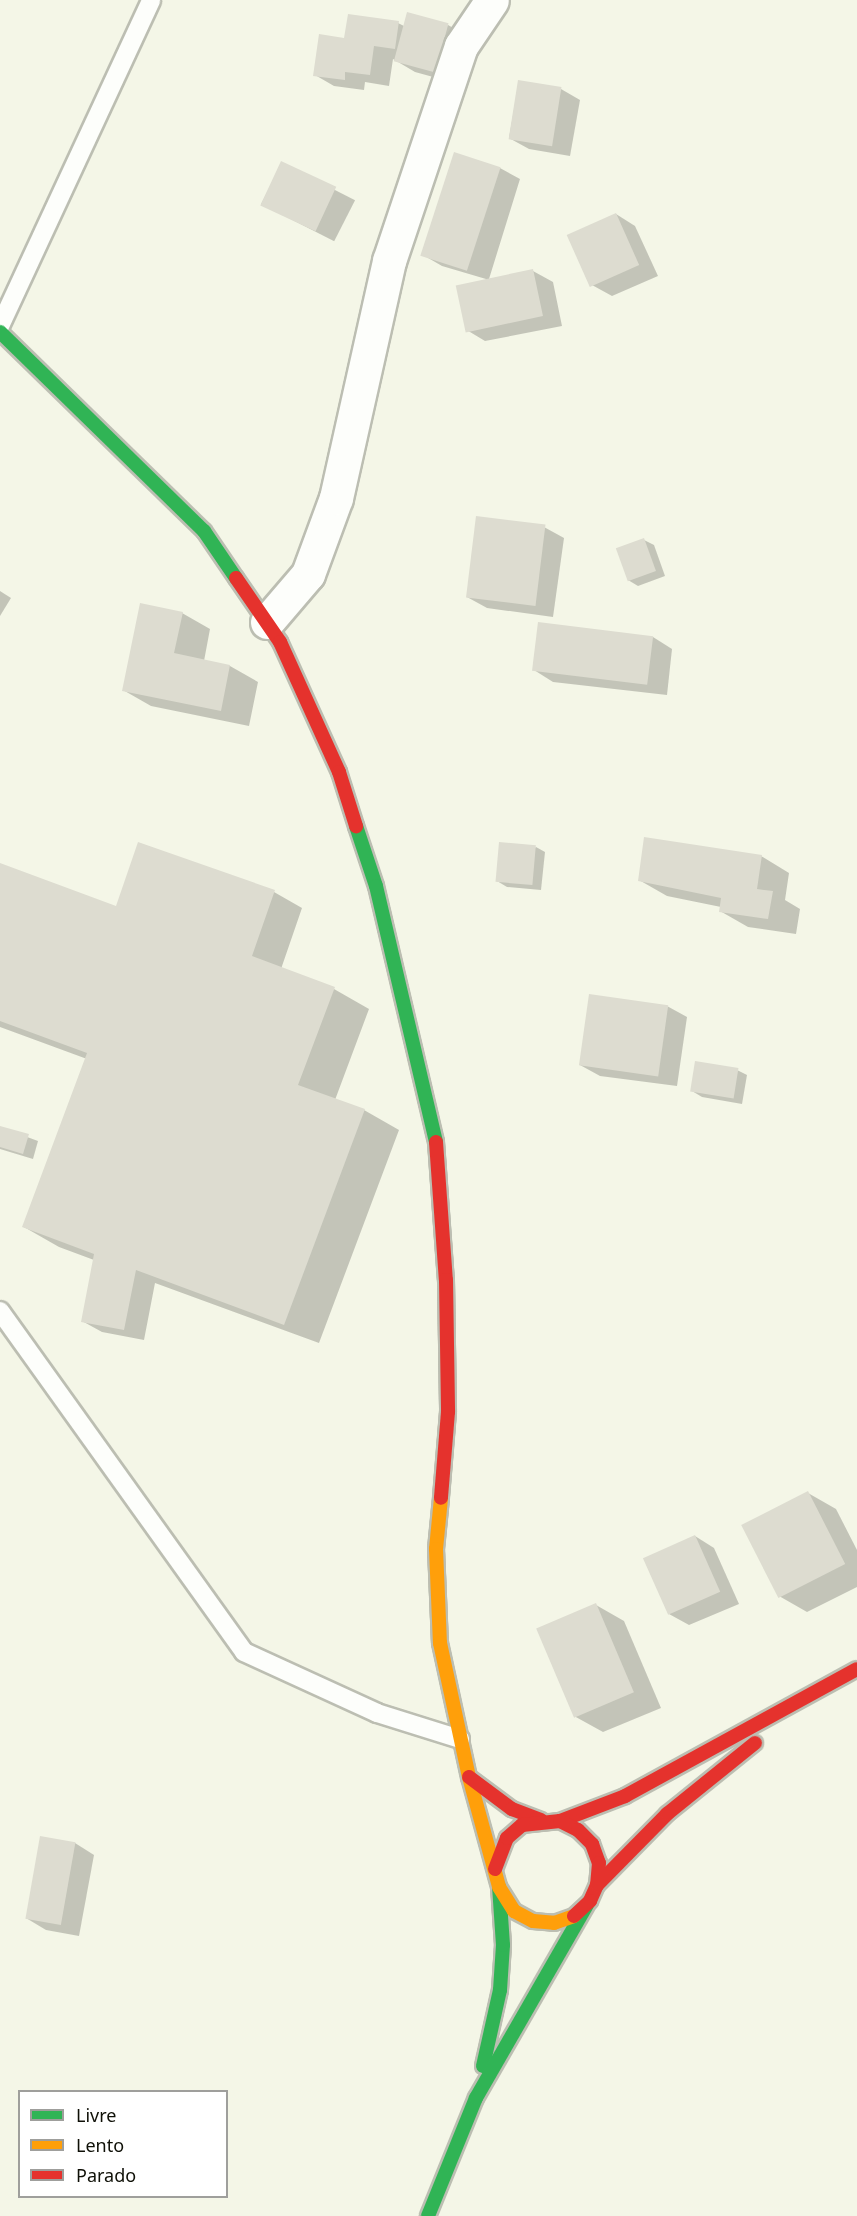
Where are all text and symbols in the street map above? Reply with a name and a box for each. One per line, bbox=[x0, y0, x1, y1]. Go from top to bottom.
legend bbox=[18, 2090, 228, 2198]
text: Livre bbox=[76, 2103, 116, 2127]
text: Lento bbox=[76, 2133, 124, 2157]
text: Parado bbox=[76, 2163, 136, 2187]

